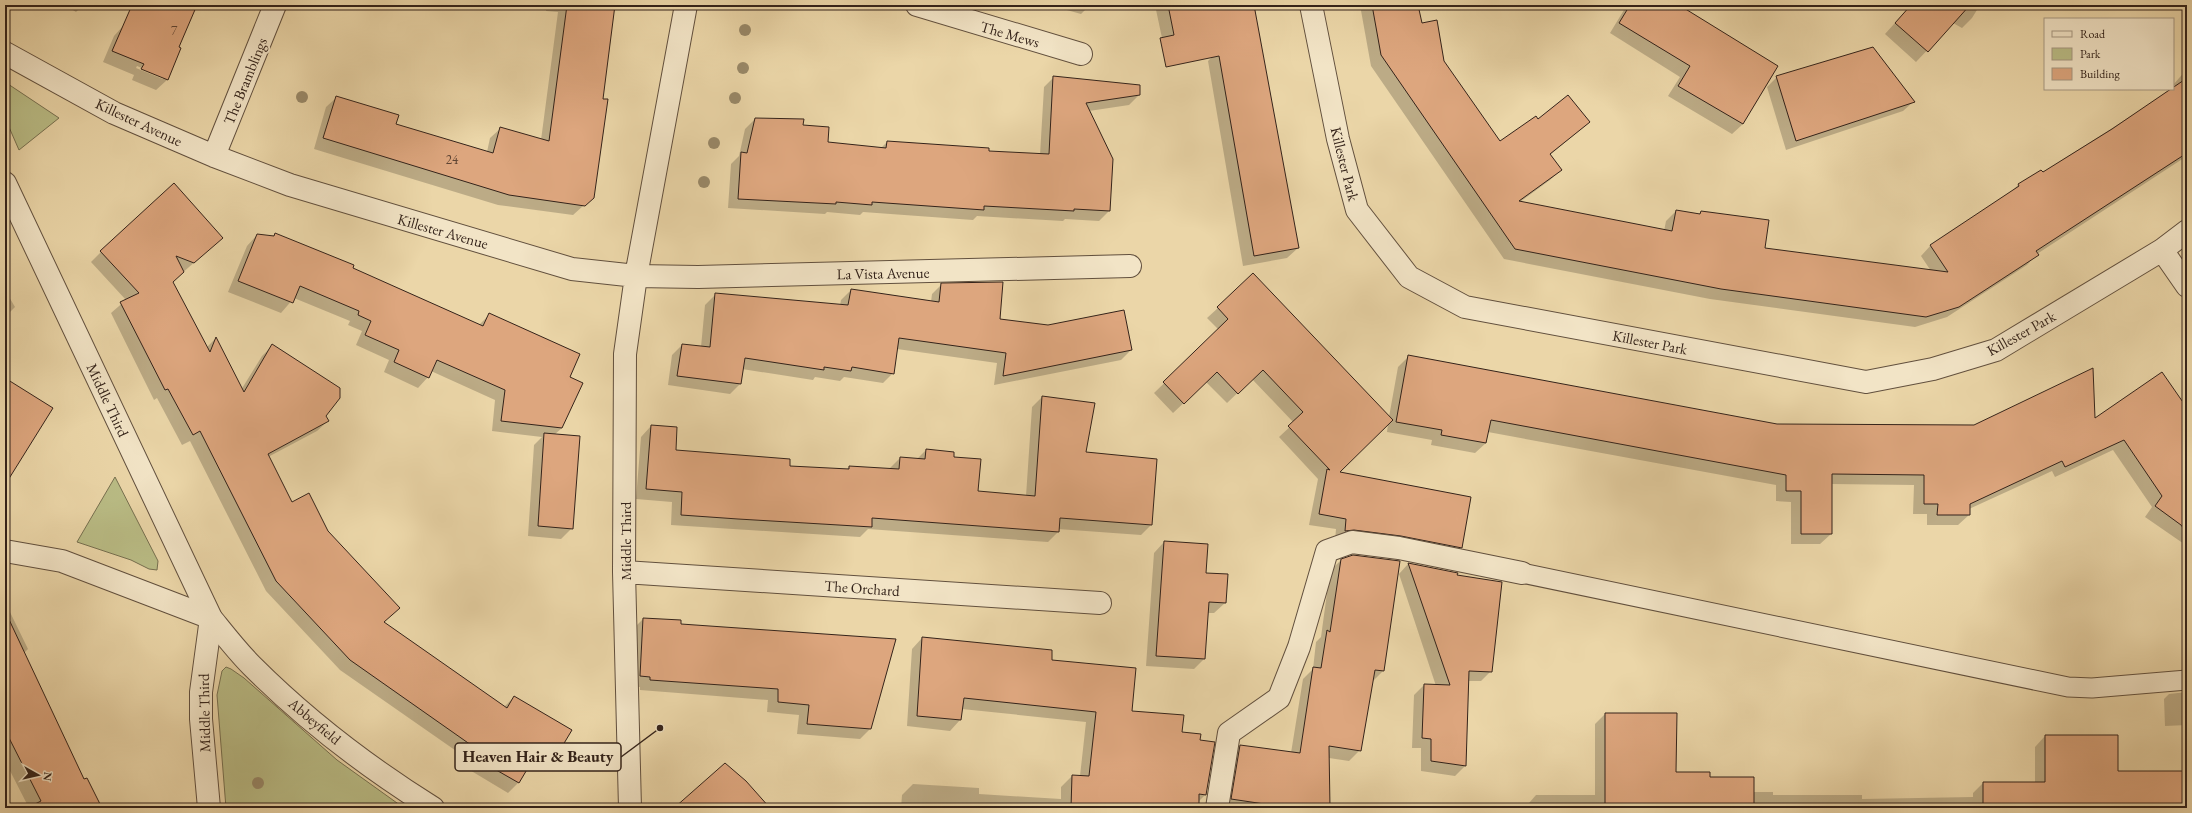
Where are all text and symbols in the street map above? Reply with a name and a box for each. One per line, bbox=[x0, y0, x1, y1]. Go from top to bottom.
street label: The Mews bbox=[978, 16, 1042, 52]
legend bbox=[2044, 18, 2174, 90]
house number: 7 bbox=[171, 22, 178, 39]
text: Road bbox=[2080, 26, 2106, 42]
street label: The Bramblings bbox=[219, 35, 271, 127]
text: Park bbox=[2080, 46, 2101, 62]
text: Building bbox=[2080, 66, 2121, 82]
street label: Killester Avenue bbox=[93, 94, 185, 150]
street label: Killester Park bbox=[1327, 125, 1364, 204]
house number: 24 bbox=[446, 151, 459, 168]
street label: Killester Avenue bbox=[395, 209, 491, 253]
street label: La Vista Avenue bbox=[836, 263, 930, 283]
street label: Killester Park bbox=[1983, 306, 2060, 360]
street label: Killester Park bbox=[1611, 325, 1690, 359]
street label: Middle Third bbox=[83, 360, 133, 440]
street label: Middle Third bbox=[616, 501, 635, 580]
street label: The Orchard bbox=[824, 576, 901, 600]
street label: Middle Third bbox=[194, 673, 214, 753]
street label: Abbeyfield bbox=[284, 693, 346, 749]
callout: Heaven Hair & Beauty bbox=[455, 743, 621, 771]
text: Heaven Hair & Beauty bbox=[463, 746, 614, 767]
north arrow bbox=[18, 755, 58, 795]
text: N bbox=[40, 771, 55, 782]

